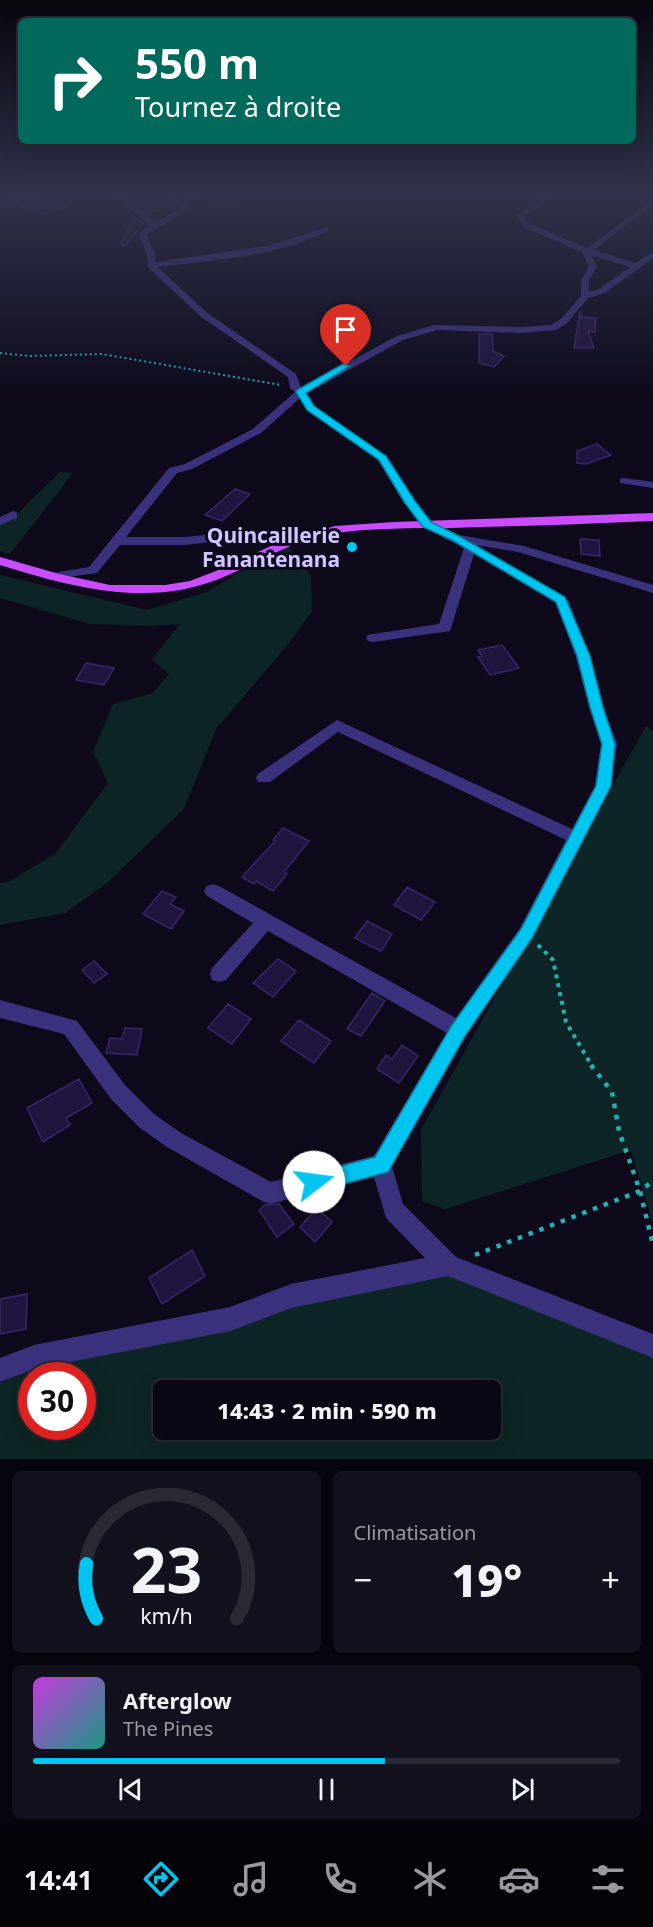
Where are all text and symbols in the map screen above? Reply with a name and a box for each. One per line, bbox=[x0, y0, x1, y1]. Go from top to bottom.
text: 550 m bbox=[135, 34, 259, 91]
icon: right bbox=[36, 42, 114, 120]
text: Tournez à droite bbox=[135, 88, 341, 125]
pin bbox=[320, 304, 371, 366]
icon: arrive bbox=[329, 313, 362, 346]
place label: Quincaillerie Fanantenana bbox=[202, 521, 340, 573]
marker: Quincaillerie Fanantenana bbox=[345, 540, 359, 554]
position arrow bbox=[282, 1150, 346, 1214]
speed limit sign: 30 bbox=[18, 1362, 96, 1440]
text: 14:43 · 2 min · 590 m bbox=[217, 1395, 437, 1425]
text: Climatisation bbox=[354, 1519, 476, 1546]
text: 23 bbox=[131, 1526, 202, 1611]
text: 19° bbox=[451, 1549, 522, 1610]
text: − bbox=[354, 1557, 372, 1602]
text: + bbox=[601, 1557, 620, 1602]
text: km/h bbox=[140, 1601, 193, 1630]
text: Afterglow bbox=[123, 1685, 232, 1715]
text: The Pines bbox=[123, 1715, 213, 1742]
icon: previous bbox=[114, 1773, 147, 1806]
icon: pause bbox=[310, 1773, 343, 1806]
icon: next bbox=[506, 1773, 539, 1806]
icon: directions bbox=[140, 1858, 182, 1900]
icon: music bbox=[230, 1858, 272, 1900]
icon: phone bbox=[319, 1858, 361, 1900]
icon: climate bbox=[409, 1858, 451, 1900]
icon: car bbox=[498, 1858, 540, 1900]
icon: filters bbox=[587, 1858, 629, 1900]
text: 14:41 bbox=[24, 1861, 93, 1898]

